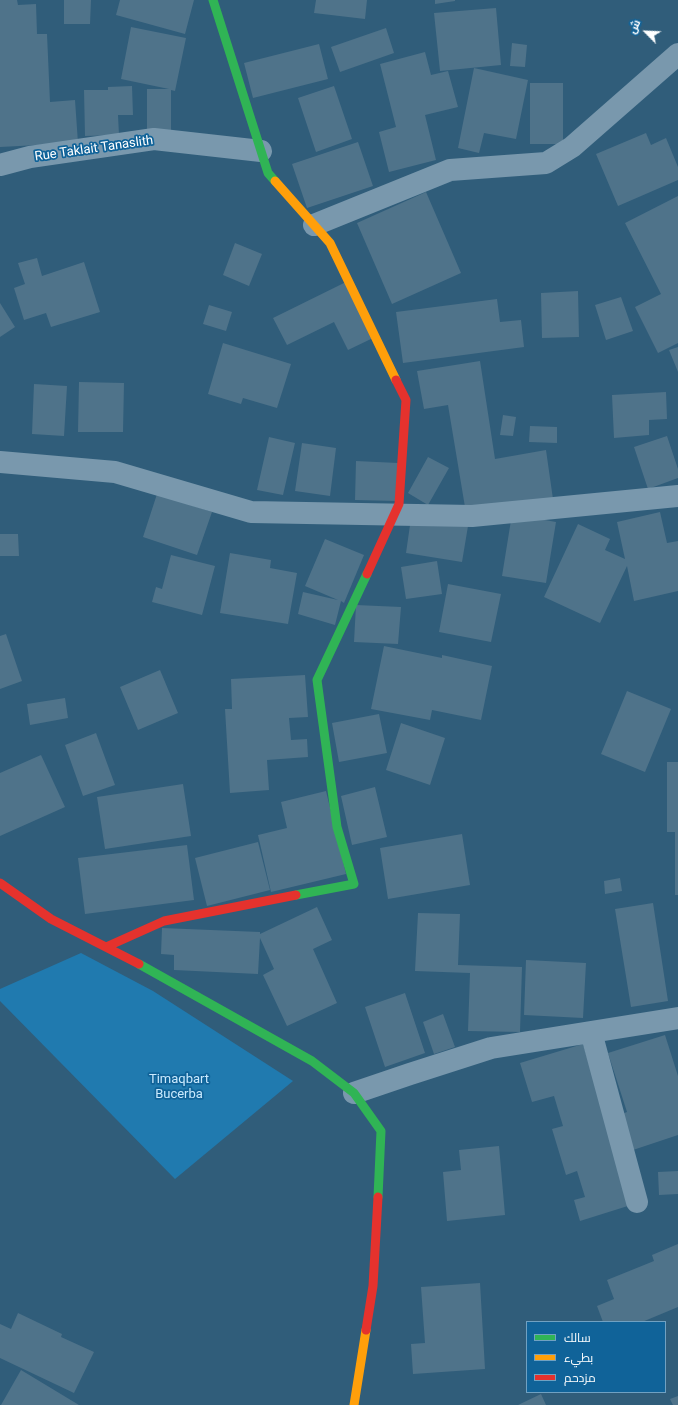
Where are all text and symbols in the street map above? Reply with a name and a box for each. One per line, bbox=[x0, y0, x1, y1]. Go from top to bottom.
north arrow bbox=[626, 12, 666, 52]
text: ش bbox=[626, 18, 643, 36]
street label: Rue Taklait Tanaslith bbox=[34, 133, 154, 165]
park label: Timaqbart Bucerba bbox=[149, 1072, 209, 1103]
legend bbox=[526, 1321, 666, 1393]
text: سالك bbox=[564, 1331, 591, 1345]
text: بطيء bbox=[564, 1351, 593, 1365]
text: مزدحم bbox=[564, 1371, 596, 1385]

